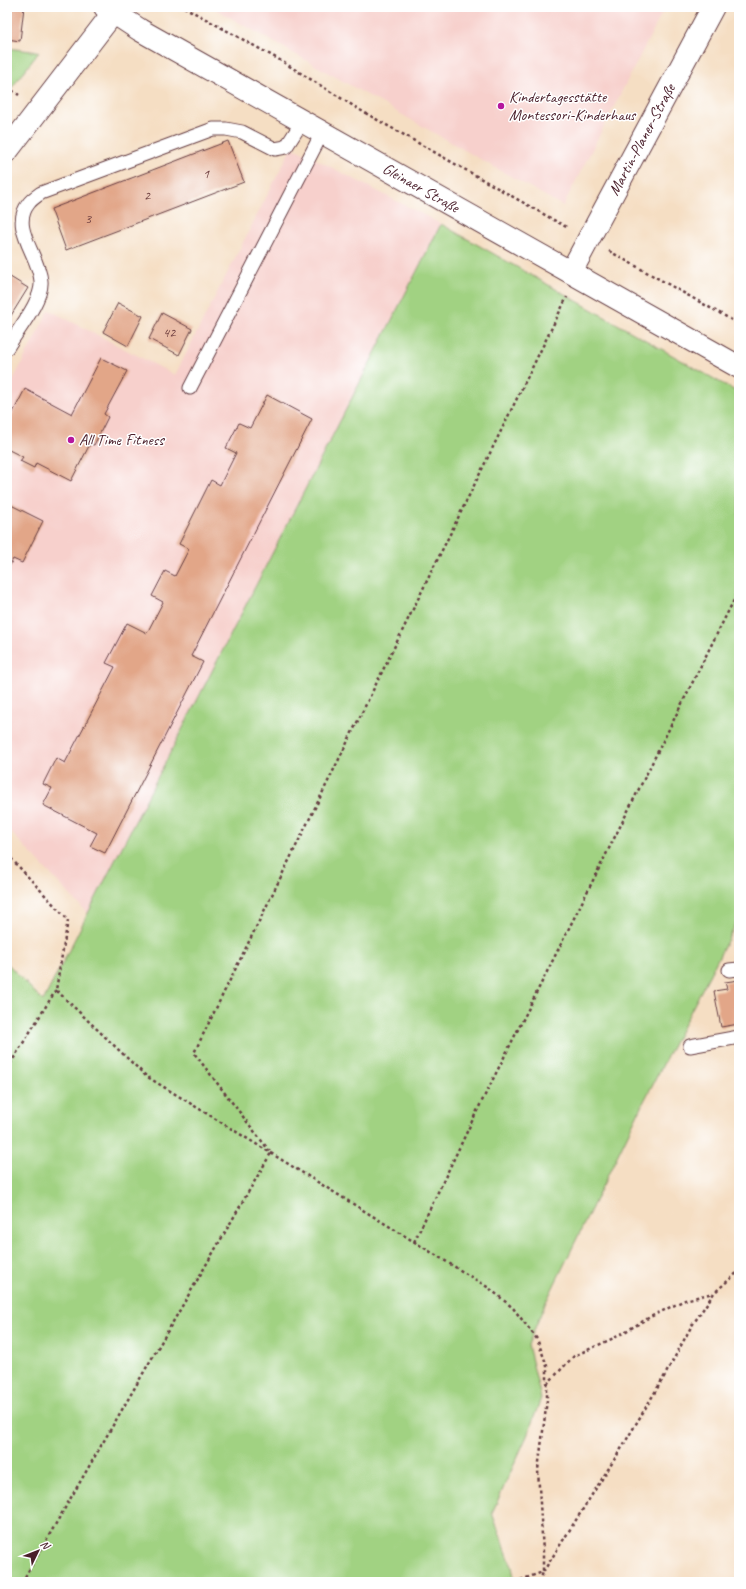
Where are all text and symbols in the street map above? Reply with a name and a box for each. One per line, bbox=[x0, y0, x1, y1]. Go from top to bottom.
street label: Martin-Planer-Straße bbox=[604, 79, 681, 199]
place label: Kindertagesstätte Montessori-Kinderhaus bbox=[509, 87, 637, 125]
marker: Kindertagesstätte Montessori-Kinderhaus bbox=[496, 101, 506, 111]
street label: Gleinaer Straße bbox=[379, 158, 464, 218]
house number: 1 bbox=[203, 165, 210, 182]
house number: 2 bbox=[144, 187, 152, 204]
house number: 3 bbox=[85, 210, 93, 227]
house number: 42 bbox=[163, 324, 177, 341]
place label: All Time Fitness bbox=[79, 430, 165, 450]
marker: All Time Fitness bbox=[66, 435, 76, 445]
north arrow bbox=[18, 1531, 58, 1571]
text: N bbox=[38, 1537, 54, 1553]

